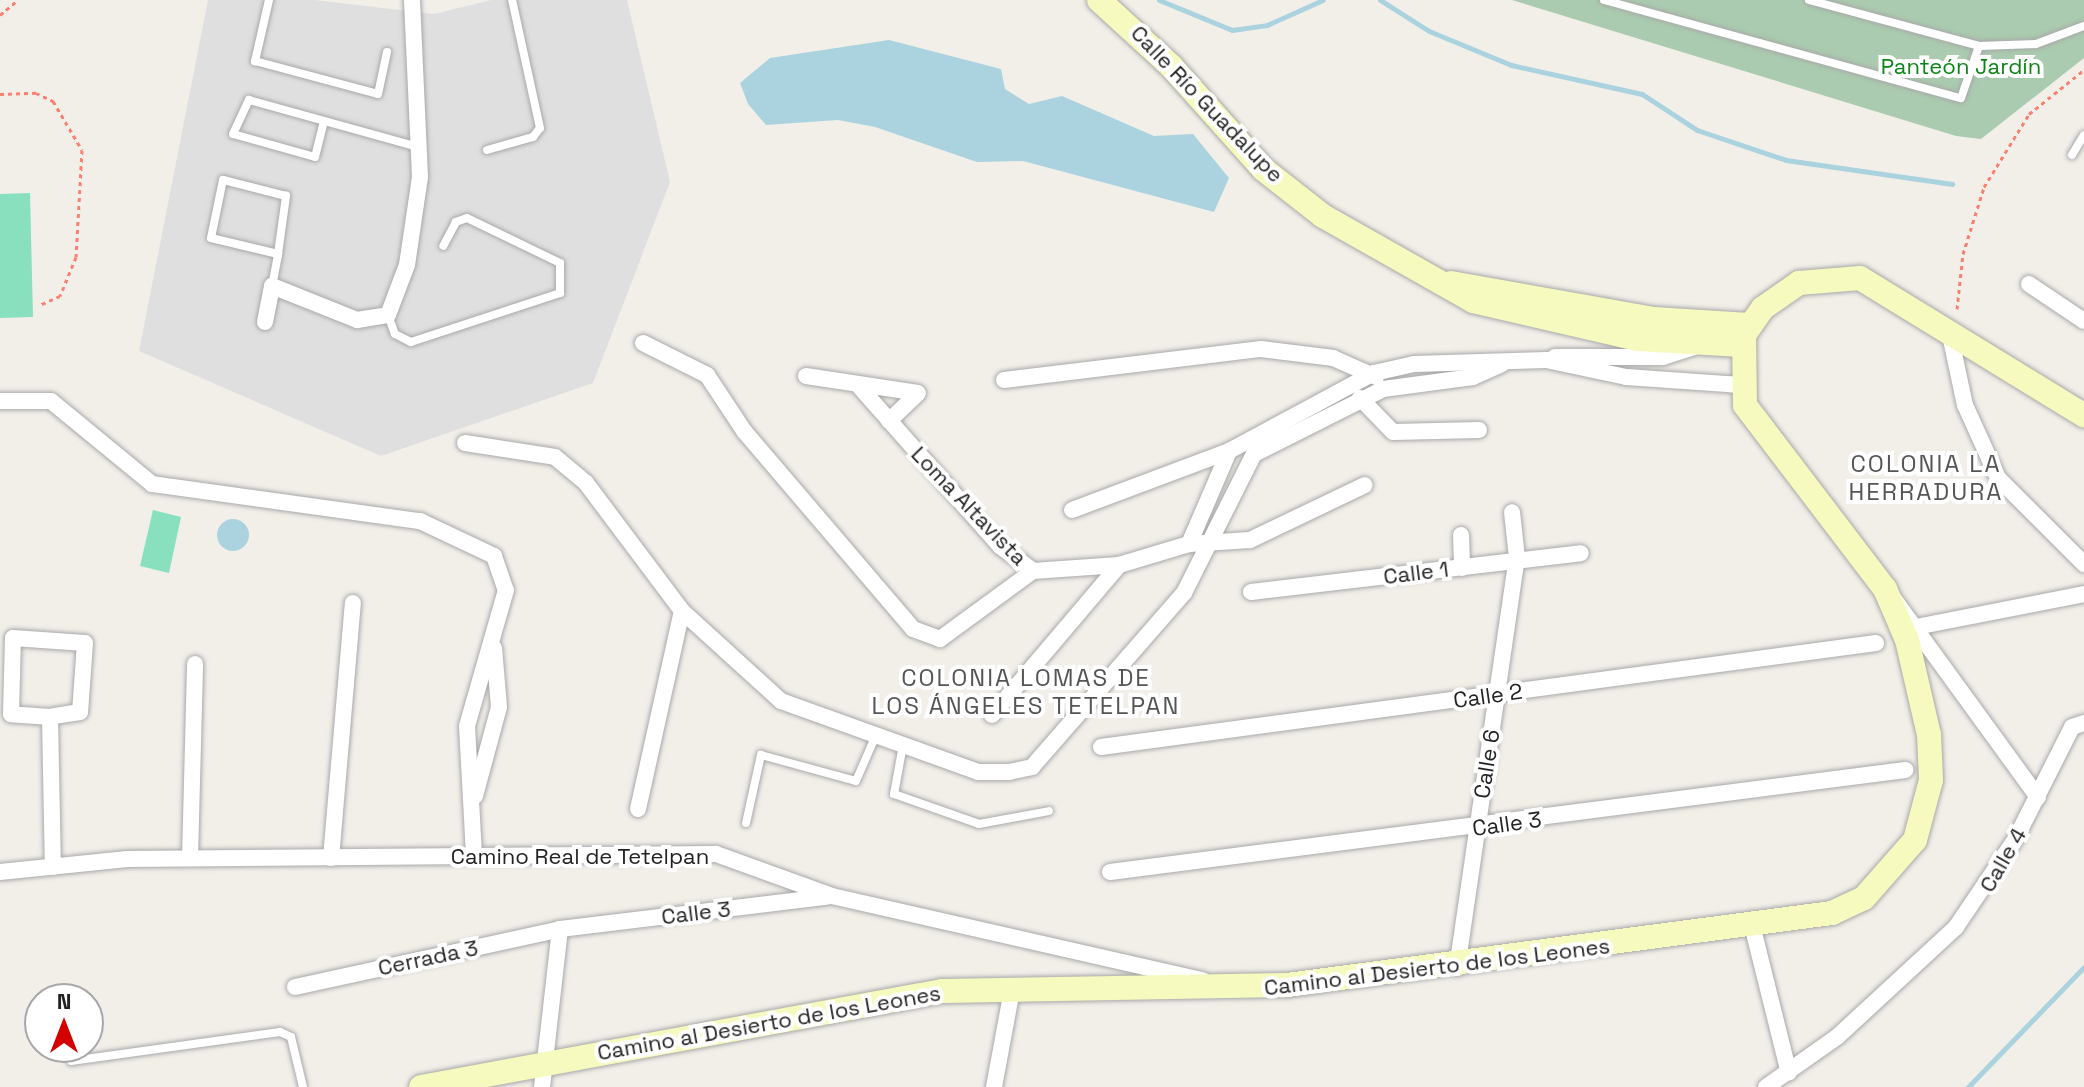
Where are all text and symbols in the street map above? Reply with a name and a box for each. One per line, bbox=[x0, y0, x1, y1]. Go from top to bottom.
street label: Calle Río Guadalupe bbox=[1125, 20, 1289, 188]
park label: Panteón Jardín bbox=[1881, 54, 2041, 80]
street label: Loma Altavista bbox=[906, 441, 1032, 571]
district label: COLONIA LA HERRADURA bbox=[1849, 450, 2003, 506]
street label: Calle 1 bbox=[1382, 556, 1450, 590]
district label: COLONIA LOMAS DE LOS ÁNGELES TETELPAN bbox=[871, 664, 1181, 720]
street label: Calle 2 bbox=[1452, 678, 1524, 714]
street label: Calle 6 bbox=[1469, 728, 1505, 800]
street label: Calle 3 bbox=[1471, 806, 1543, 842]
street label: Calle 4 bbox=[1974, 823, 2032, 897]
street label: Camino Real de Tetelpan bbox=[450, 844, 710, 870]
street label: Calle 3 bbox=[660, 896, 732, 930]
street label: Camino al Desierto de los Leones bbox=[1263, 933, 1611, 1001]
street label: Cerrada 3 bbox=[376, 935, 480, 981]
street label: Camino al Desierto de los Leones bbox=[595, 980, 943, 1066]
north arrow bbox=[24, 983, 104, 1063]
text: N bbox=[57, 987, 71, 1015]

